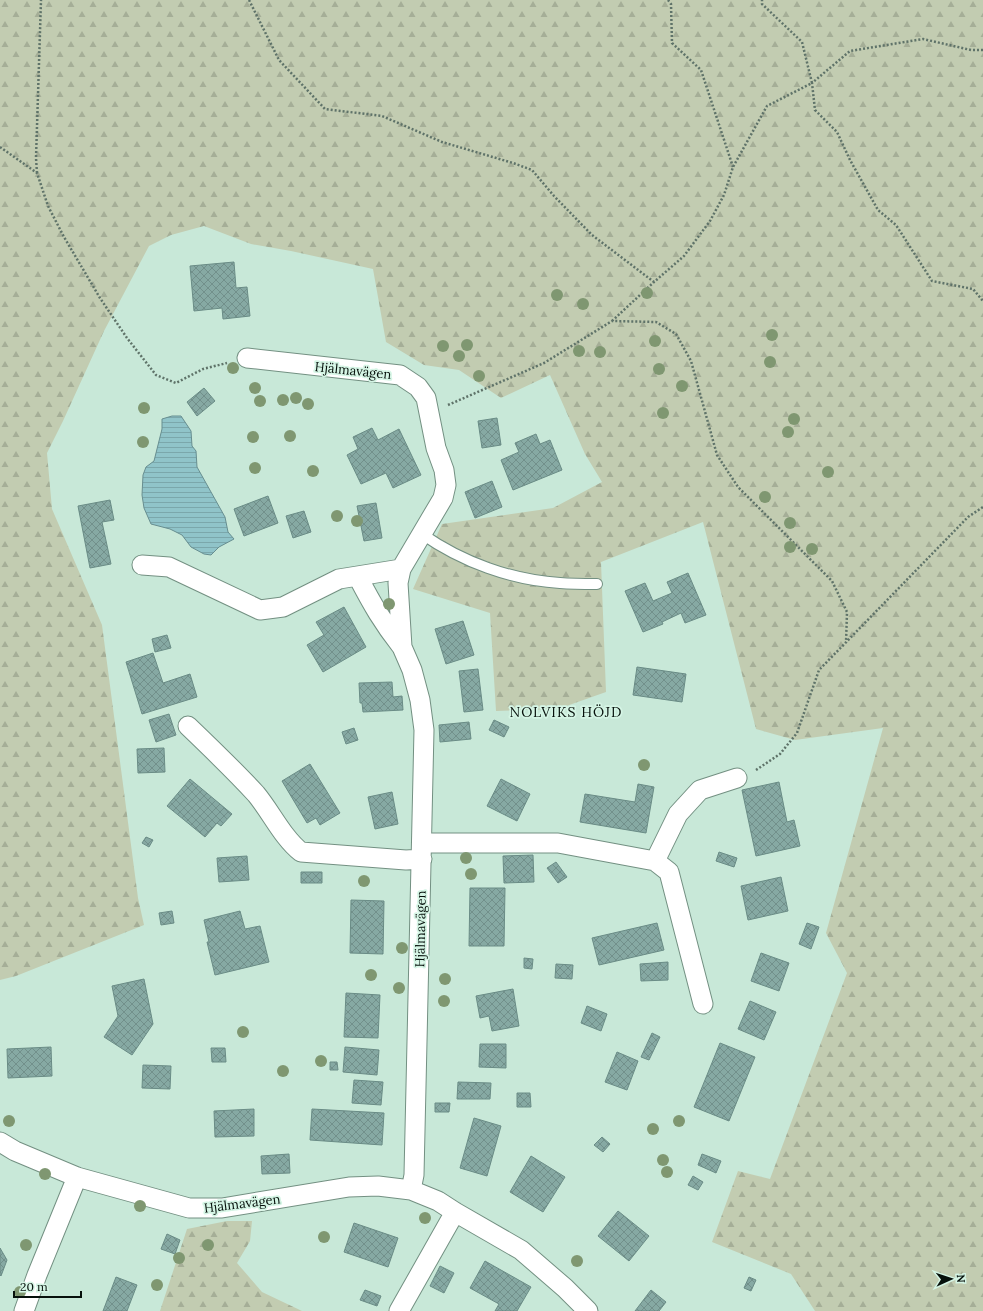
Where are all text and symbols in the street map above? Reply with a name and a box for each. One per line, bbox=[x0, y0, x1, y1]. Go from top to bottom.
street label: Hjälmavägen bbox=[314, 358, 392, 383]
district label: NOLVIKS HÖJD bbox=[510, 703, 622, 721]
street label: Hjälmavägen bbox=[411, 890, 430, 968]
street label: Hjälmavägen bbox=[203, 1190, 281, 1217]
north arrow bbox=[931, 1259, 971, 1299]
scale bar bbox=[14, 1273, 81, 1299]
text: N bbox=[954, 1274, 968, 1284]
text: 20 m bbox=[20, 1279, 48, 1294]

